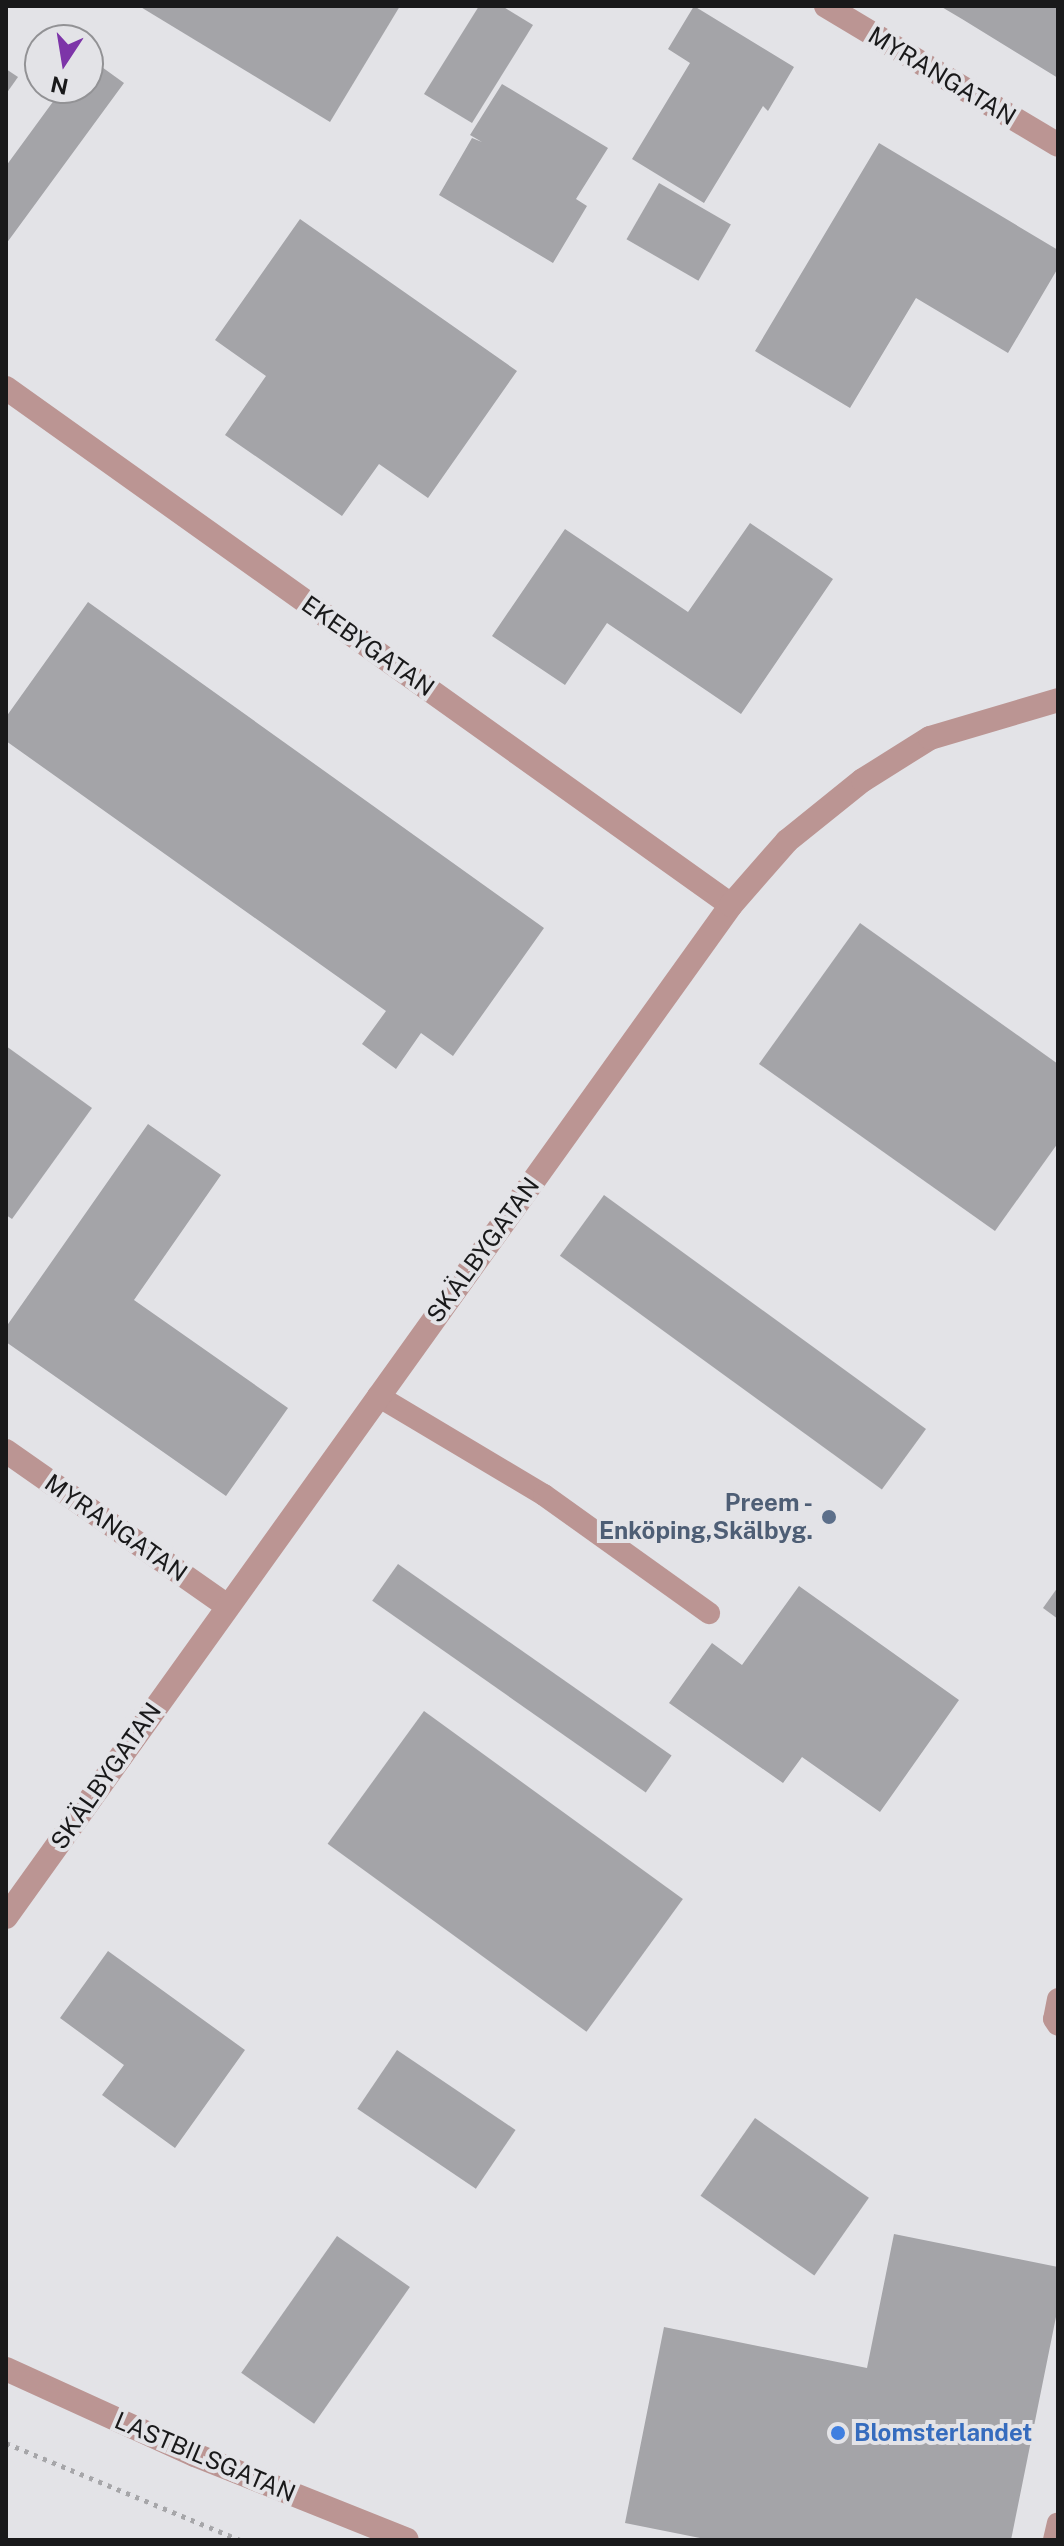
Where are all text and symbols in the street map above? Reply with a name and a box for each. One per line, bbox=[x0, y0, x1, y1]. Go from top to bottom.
street label: MYRANGATAN bbox=[863, 21, 1021, 131]
north arrow bbox=[24, 24, 104, 104]
text: N bbox=[48, 71, 71, 100]
street label: EKEBYGATAN bbox=[296, 590, 440, 702]
street label: SKÄLBYGATAN bbox=[421, 1172, 545, 1328]
street label: MYRANGATAN bbox=[39, 1468, 193, 1588]
place label: Preem - Enköping,Skälbyg. bbox=[599, 1489, 813, 1545]
marker: Preem - Enköping,Skälbyg. bbox=[820, 1508, 838, 1526]
street label: SKÄLBYGATAN bbox=[45, 1697, 167, 1855]
street label: LASTBILSGATAN bbox=[110, 2406, 300, 2508]
place label: Blomsterlandet bbox=[854, 2419, 1032, 2447]
marker: Blomsterlandet bbox=[829, 2424, 847, 2442]

